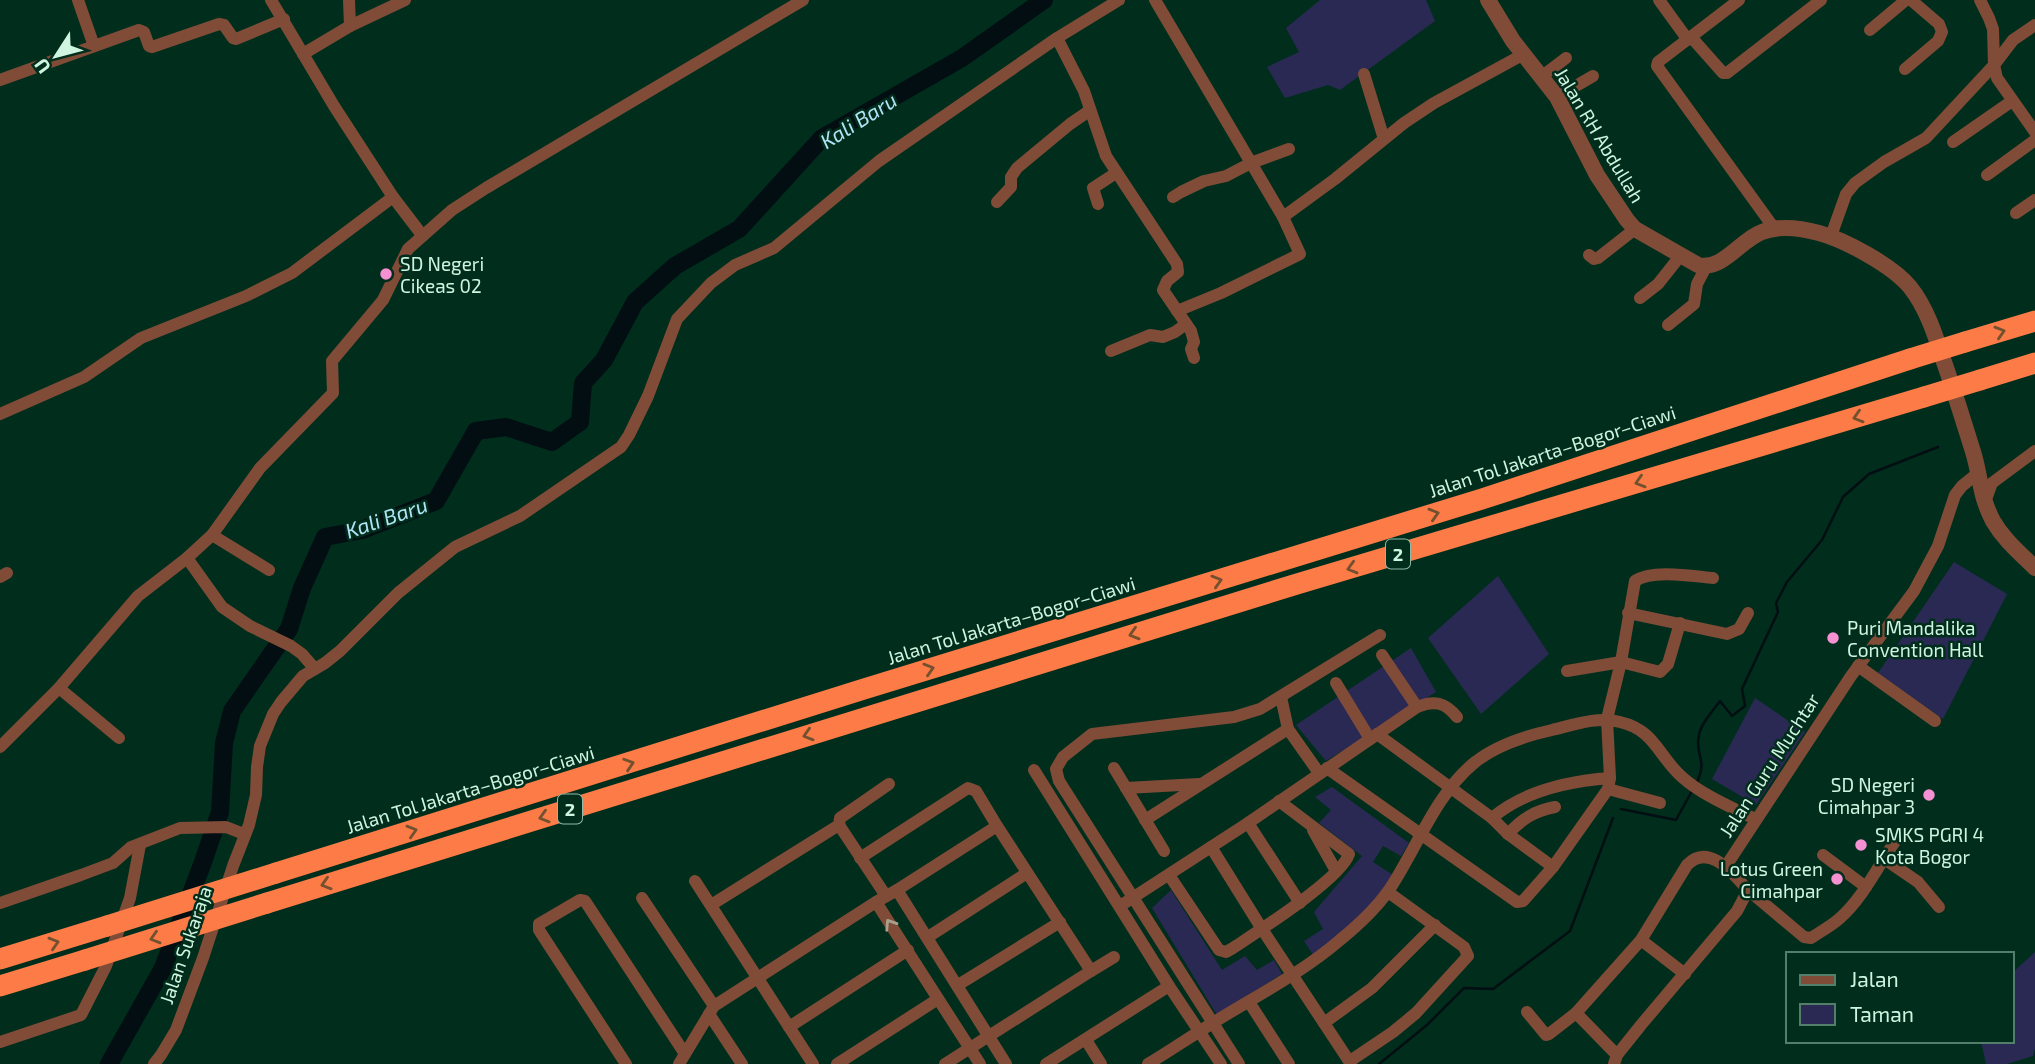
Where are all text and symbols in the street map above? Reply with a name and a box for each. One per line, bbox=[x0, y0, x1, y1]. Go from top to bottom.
north arrow bbox=[21, 21, 91, 91]
text: U bbox=[29, 54, 55, 78]
street label: Jalan RH Abdullah bbox=[1551, 63, 1649, 207]
water label: Kali Baru bbox=[815, 87, 901, 153]
place label: SD Negeri Cikeas 02 bbox=[400, 252, 484, 297]
marker: SD Negeri Cikeas 02 bbox=[378, 266, 394, 282]
one-way arrow bbox=[1994, 325, 2006, 340]
street label: Jalan Tol Jakarta–Bogor–Ciawi bbox=[1426, 400, 1678, 502]
one-way arrow bbox=[1853, 408, 1865, 423]
one-way arrow bbox=[1635, 474, 1647, 489]
water label: Kali Baru bbox=[342, 491, 430, 543]
one-way arrow bbox=[1428, 507, 1440, 522]
road number: 2 bbox=[1386, 540, 1410, 568]
one-way arrow bbox=[1346, 559, 1358, 574]
street label: Jalan Tol Jakarta–Bogor–Ciawi bbox=[884, 571, 1138, 669]
one-way arrow bbox=[1211, 574, 1223, 589]
place label: Puri Mandalika Convention Hall bbox=[1847, 616, 1984, 661]
one-way arrow bbox=[1128, 626, 1140, 641]
marker: Puri Mandalika Convention Hall bbox=[1825, 630, 1841, 646]
one-way arrow bbox=[923, 663, 935, 677]
street label: Jalan Guru Muchtar bbox=[1714, 688, 1824, 841]
one-way arrow bbox=[802, 726, 814, 741]
street label: Jalan Tol Jakarta–Bogor–Ciawi bbox=[343, 740, 597, 838]
one-way arrow bbox=[623, 757, 635, 772]
place label: SD Negeri Cimahpar 3 bbox=[1818, 773, 1915, 818]
marker: SD Negeri Cimahpar 3 bbox=[1921, 787, 1937, 803]
road number: 2 bbox=[558, 794, 582, 824]
one-way arrow bbox=[538, 808, 550, 823]
place label: SMKS PGRI 4 Kota Bogor bbox=[1875, 823, 1984, 868]
one-way arrow bbox=[405, 825, 417, 839]
marker: SMKS PGRI 4 Kota Bogor bbox=[1853, 837, 1869, 853]
place label: Lotus Green Cimahpar bbox=[1720, 857, 1823, 902]
marker: Lotus Green Cimahpar bbox=[1829, 871, 1845, 887]
one-way arrow bbox=[321, 876, 333, 891]
street label: Jalan Sukaraja bbox=[154, 883, 216, 1007]
one-way arrow bbox=[886, 919, 899, 932]
one-way arrow bbox=[150, 930, 162, 945]
one-way arrow bbox=[47, 936, 59, 951]
legend bbox=[1786, 952, 2014, 1043]
text: Jalan bbox=[1850, 966, 1899, 991]
text: Taman bbox=[1850, 1001, 1914, 1026]

